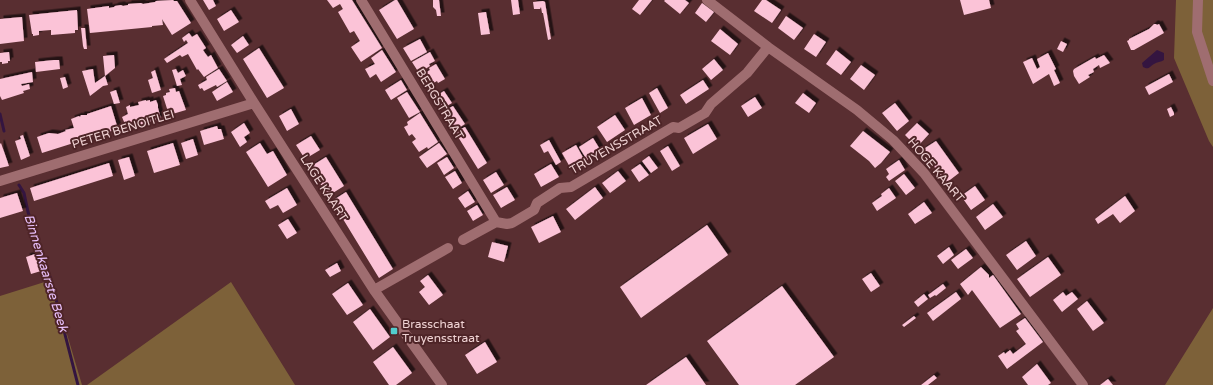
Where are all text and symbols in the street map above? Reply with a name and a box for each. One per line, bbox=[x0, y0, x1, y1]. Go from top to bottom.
street label: BERGSTRAAT bbox=[413, 66, 467, 143]
street label: PETER BENOITLEI bbox=[70, 107, 176, 151]
street label: TRUYENSSTRAAT bbox=[567, 113, 665, 177]
street label: HOGE KAART bbox=[905, 135, 968, 206]
street label: LAGE KAART bbox=[297, 152, 351, 225]
water label: Binnenkaarste Beek bbox=[20, 212, 72, 335]
place label: Brasschaat Truyensstraat bbox=[402, 317, 480, 345]
marker: Brasschaat Truyensstraat bbox=[389, 326, 399, 336]

